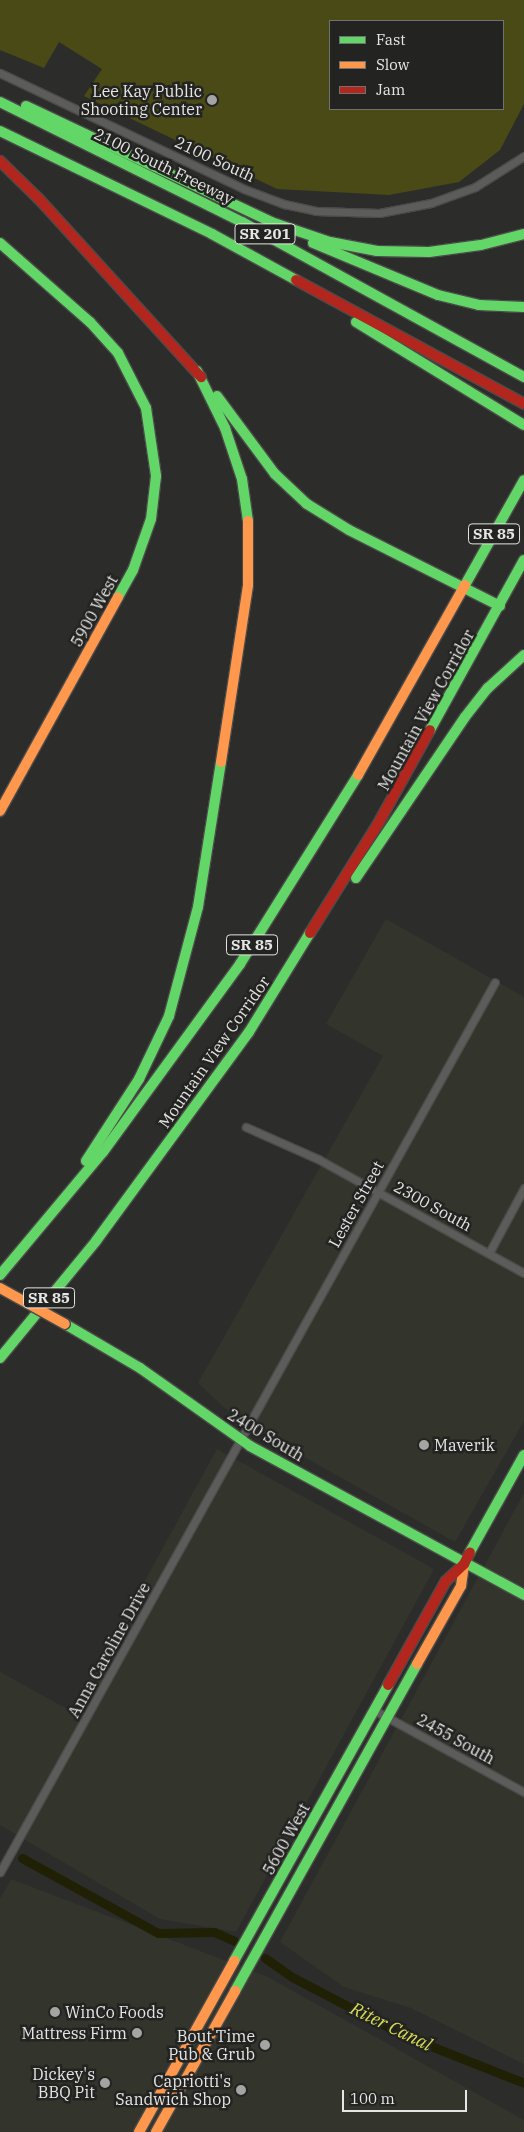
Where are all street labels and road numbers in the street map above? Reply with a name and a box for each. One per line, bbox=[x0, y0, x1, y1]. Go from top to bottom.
street label: 2100 South Freeway bbox=[91, 124, 237, 208]
street label: 2100 South bbox=[172, 132, 258, 186]
road number: SR 201 bbox=[234, 222, 296, 246]
road number: SR 85 bbox=[468, 522, 520, 546]
street label: 5900 West bbox=[67, 572, 121, 650]
street label: Mountain View Corridor bbox=[374, 626, 478, 794]
road number: SR 85 bbox=[226, 932, 278, 958]
street label: Mountain View Corridor bbox=[154, 972, 274, 1132]
street label: Lester Street bbox=[324, 1157, 388, 1251]
street label: 2300 South bbox=[391, 1177, 475, 1235]
road number: SR 85 bbox=[23, 1286, 75, 1310]
street label: 2400 South bbox=[224, 1405, 308, 1465]
street label: Anna Caroline Drive bbox=[64, 1579, 154, 1721]
street label: 2455 South bbox=[414, 1710, 498, 1768]
street label: 5600 West bbox=[259, 1800, 313, 1878]

